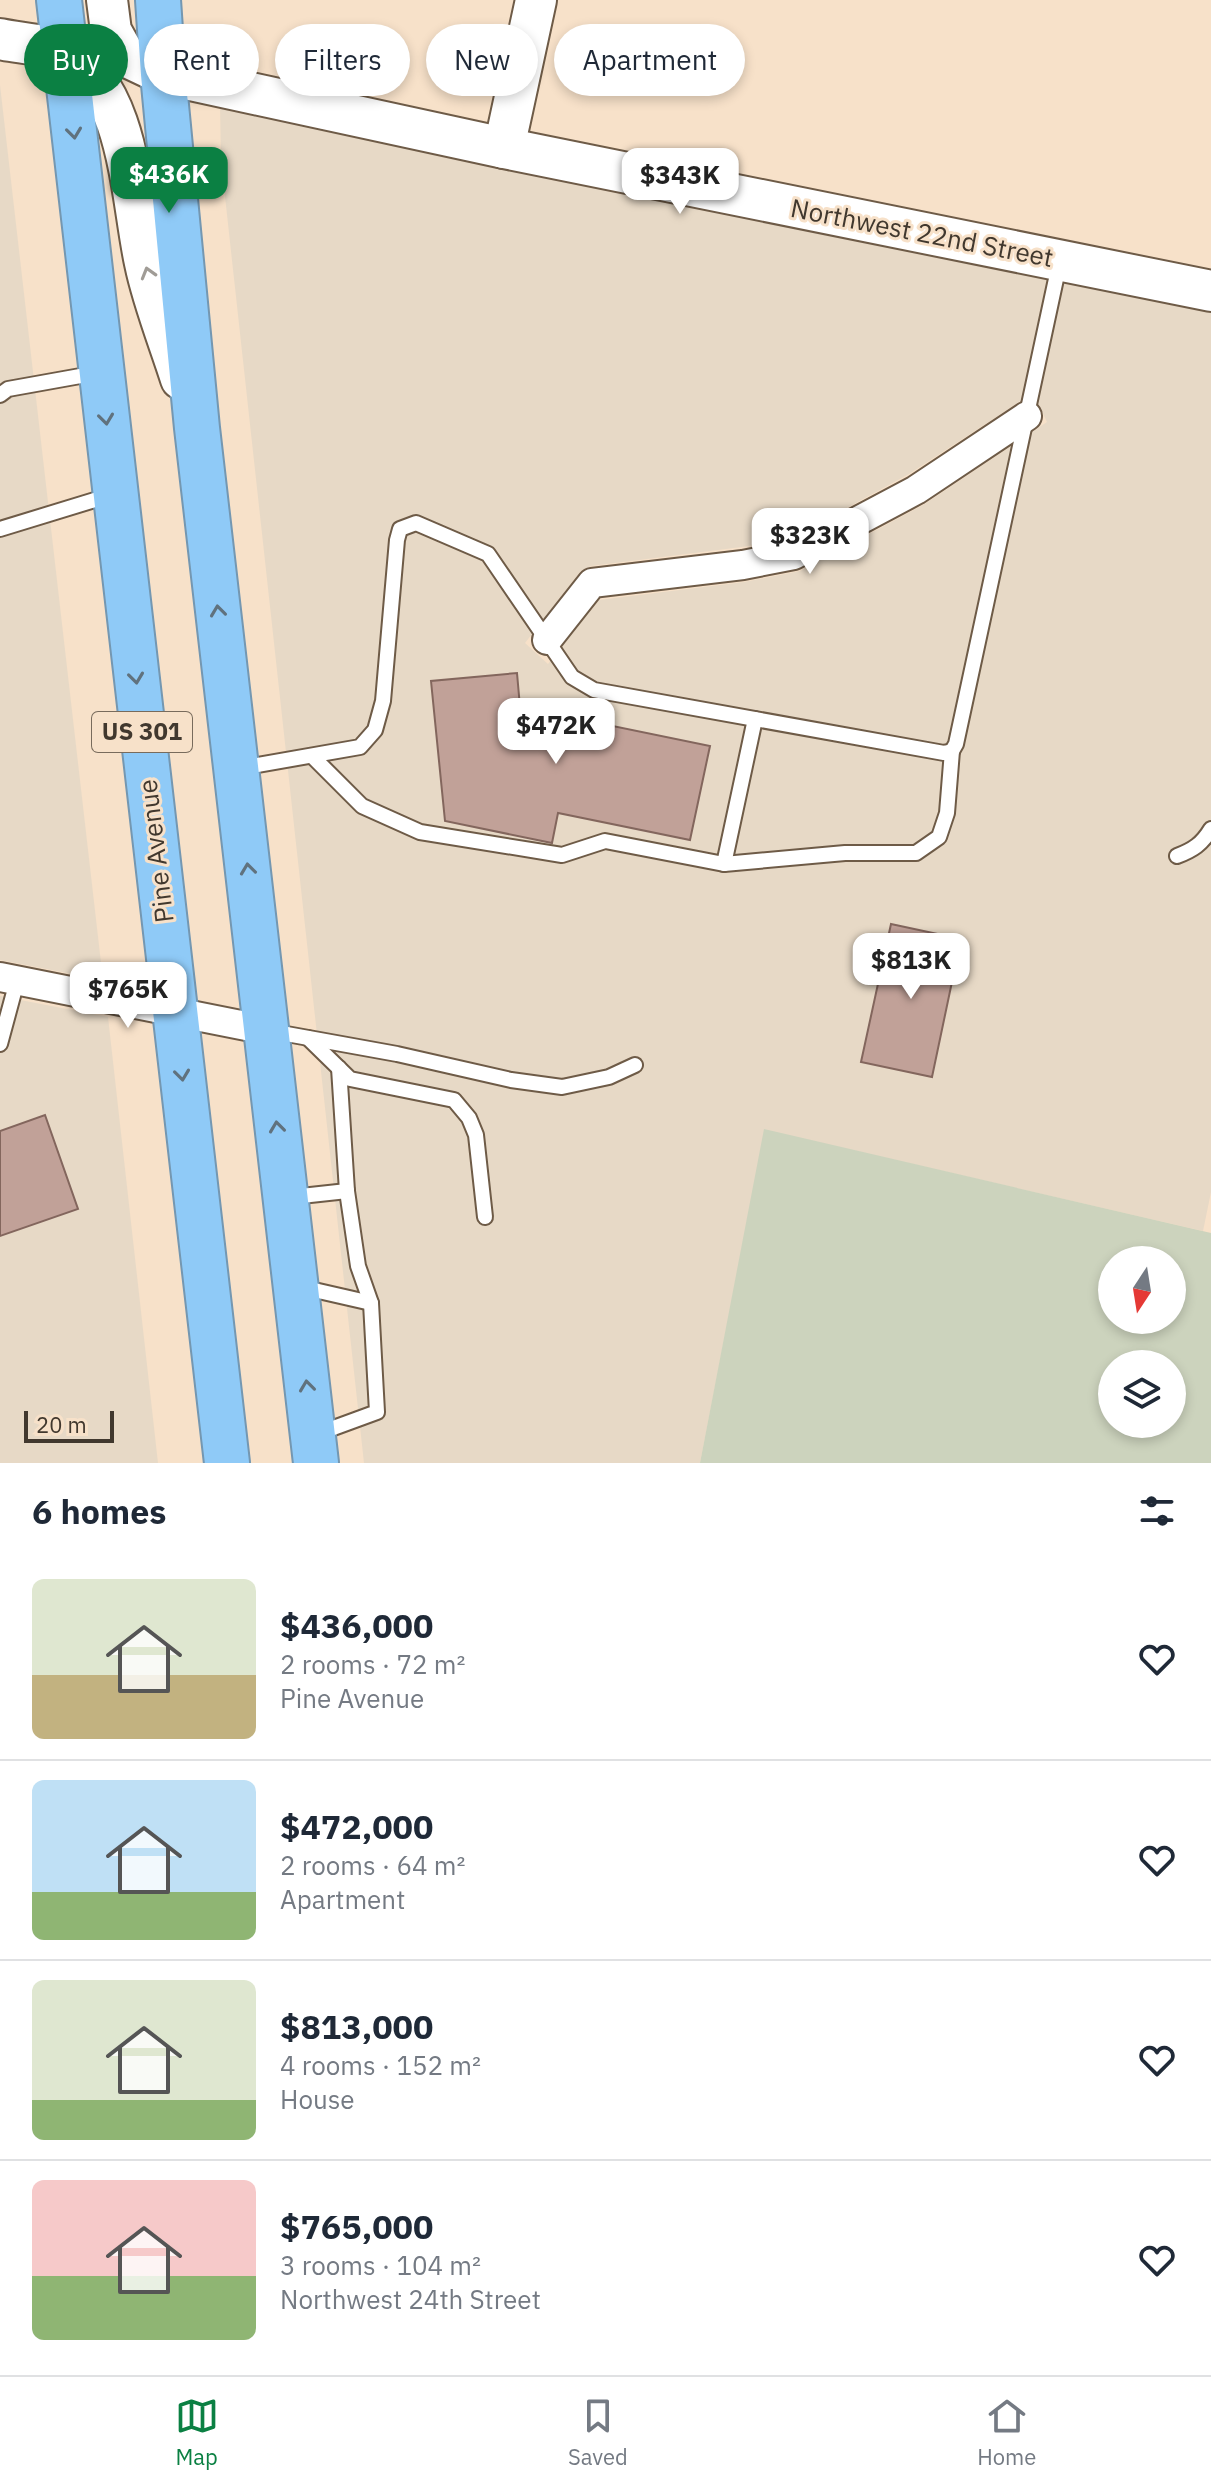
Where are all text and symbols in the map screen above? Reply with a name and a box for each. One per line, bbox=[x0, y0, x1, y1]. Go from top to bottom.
chip: Buy bbox=[24, 24, 128, 96]
chip: Rent bbox=[144, 24, 259, 96]
chip: Filters bbox=[275, 24, 410, 96]
chip: New bbox=[426, 24, 538, 96]
chip: Apartment bbox=[554, 24, 745, 96]
one-way arrow bbox=[65, 127, 82, 140]
pin: $436K bbox=[113, 147, 225, 215]
pin: $343K bbox=[624, 148, 736, 216]
text: $436K bbox=[129, 156, 209, 190]
text: $343K bbox=[640, 157, 720, 191]
street label: Northwest 22nd Street bbox=[788, 190, 1056, 274]
one-way arrow bbox=[141, 267, 157, 281]
one-way arrow bbox=[98, 413, 115, 426]
pin: $323K bbox=[754, 508, 866, 576]
text: $323K bbox=[770, 517, 850, 551]
one-way arrow bbox=[209, 604, 226, 617]
one-way arrow bbox=[127, 671, 144, 685]
pin: $472K bbox=[500, 698, 612, 766]
text: $472K bbox=[516, 707, 596, 741]
road number: US 301 bbox=[92, 712, 192, 752]
street label: Pine Avenue bbox=[129, 777, 181, 925]
one-way arrow bbox=[239, 862, 256, 875]
pin: $813K bbox=[855, 933, 967, 1001]
text: $813K bbox=[871, 942, 951, 976]
pin: $765K bbox=[72, 962, 184, 1030]
text: $765K bbox=[88, 971, 168, 1005]
one-way arrow bbox=[173, 1069, 190, 1082]
one-way arrow bbox=[269, 1120, 286, 1133]
north arrow bbox=[1098, 1246, 1186, 1334]
map controls bbox=[1098, 1246, 1186, 1438]
button: layers bbox=[1098, 1350, 1186, 1438]
one-way arrow bbox=[298, 1379, 315, 1392]
scale bar bbox=[24, 1407, 114, 1443]
text: 20 m bbox=[36, 1410, 87, 1439]
text: 6 homes bbox=[32, 1489, 167, 1533]
icon: filters bbox=[1135, 1489, 1179, 1533]
text: $436,000 bbox=[280, 1603, 433, 1647]
icon: home bbox=[96, 1611, 192, 1707]
icon: heart bbox=[1135, 1637, 1179, 1681]
text: 2 rooms · 72 m² bbox=[280, 1647, 465, 1681]
text: Pine Avenue bbox=[280, 1681, 424, 1715]
text: $472,000 bbox=[280, 1804, 433, 1848]
icon: home bbox=[96, 1812, 192, 1908]
icon: heart bbox=[1135, 1838, 1179, 1882]
text: 2 rooms · 64 m² bbox=[280, 1848, 465, 1882]
text: Apartment bbox=[280, 1882, 405, 1916]
text: $813,000 bbox=[280, 2004, 433, 2048]
icon: home bbox=[96, 2012, 192, 2108]
icon: heart bbox=[1135, 2038, 1179, 2082]
text: 4 rooms · 152 m² bbox=[280, 2048, 481, 2082]
text: House bbox=[280, 2082, 355, 2116]
text: $765,000 bbox=[280, 2204, 433, 2248]
icon: home bbox=[96, 2212, 192, 2308]
icon: heart bbox=[1135, 2238, 1179, 2282]
text: 3 rooms · 104 m² bbox=[280, 2248, 481, 2282]
text: Northwest 24th Street bbox=[280, 2282, 541, 2316]
tab: Map bbox=[175, 2394, 219, 2471]
tab: Saved bbox=[568, 2394, 628, 2471]
tab: Home bbox=[977, 2394, 1036, 2471]

